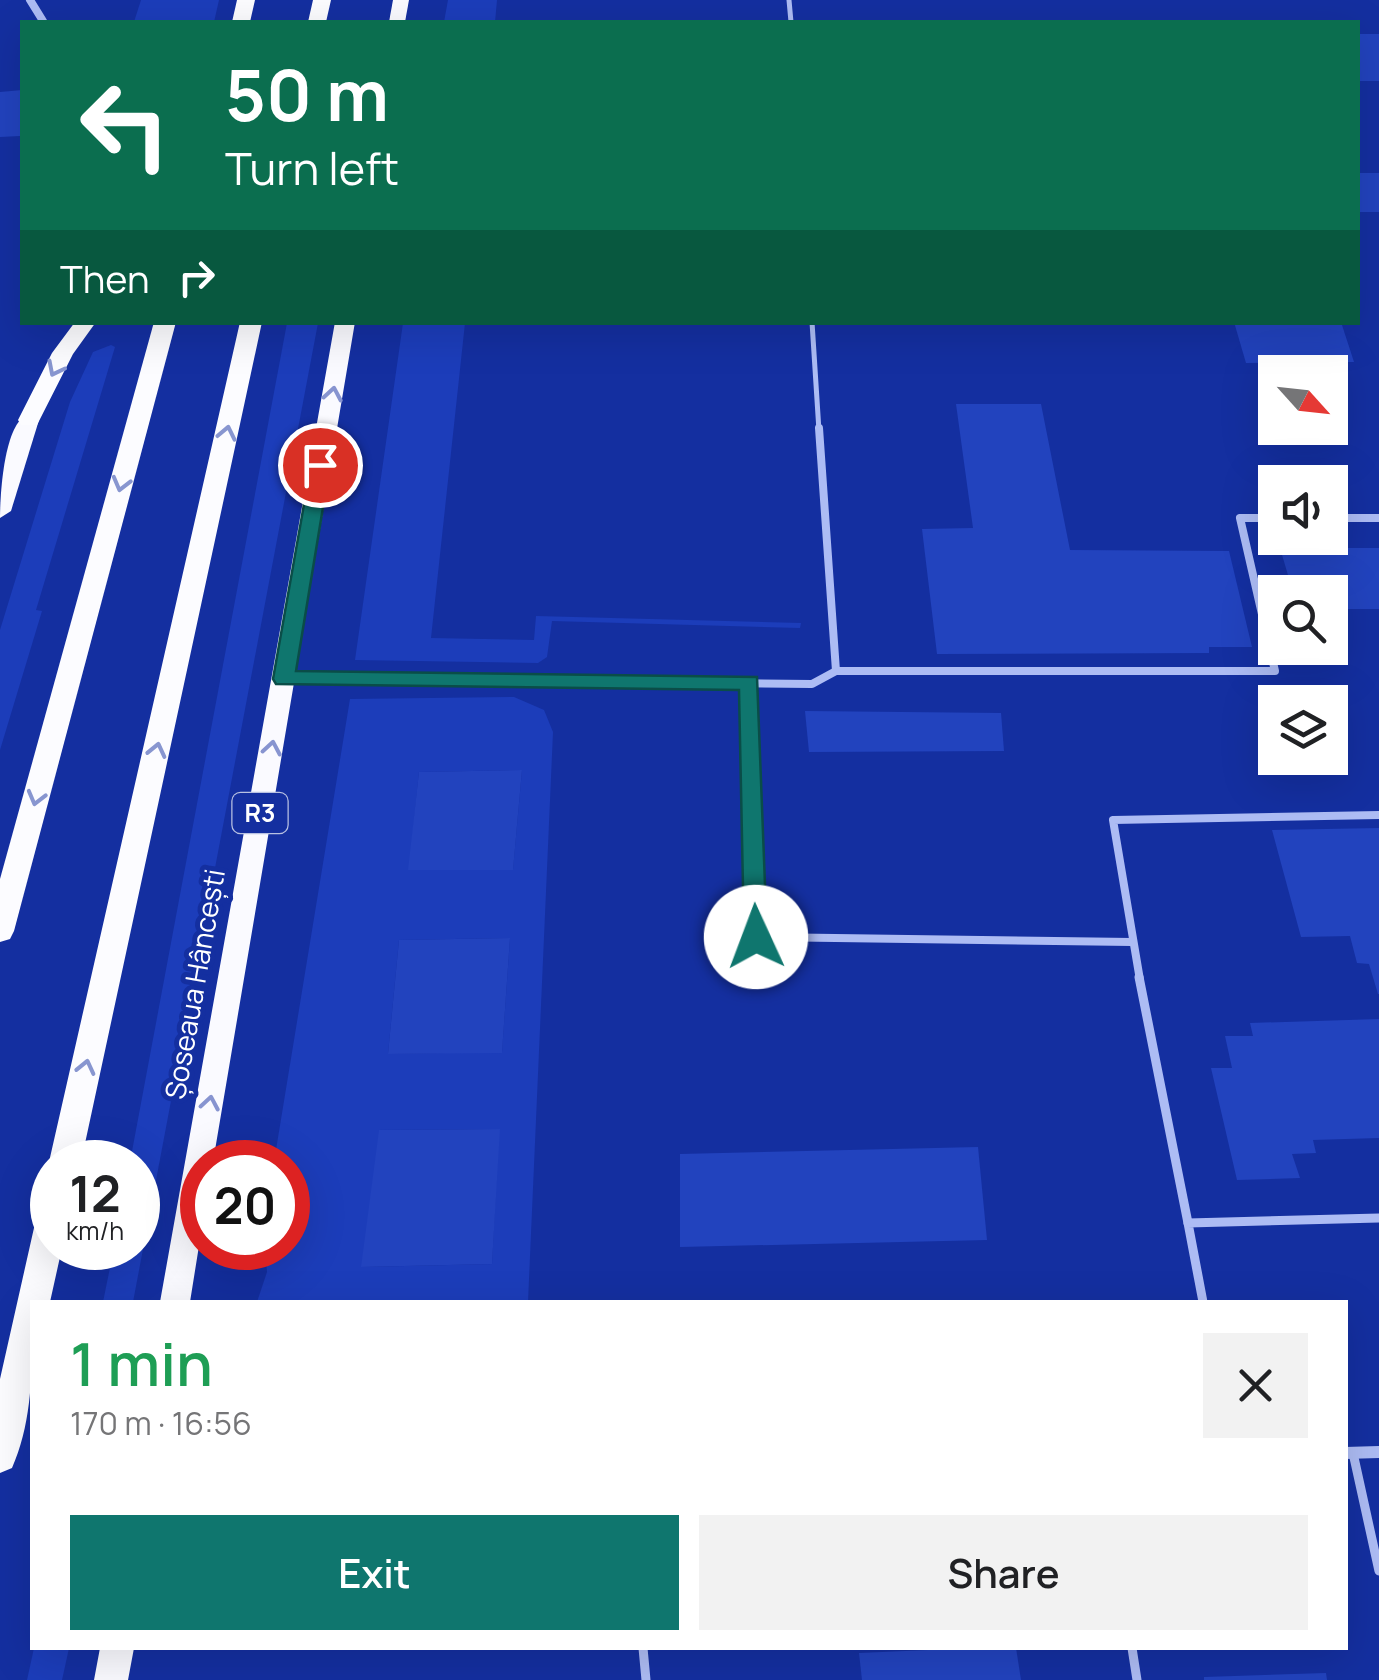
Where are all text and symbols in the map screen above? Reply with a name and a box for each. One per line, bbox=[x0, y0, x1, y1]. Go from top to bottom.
text: 50 m bbox=[225, 46, 389, 142]
icon: left bbox=[60, 60, 190, 190]
text: Turn left bbox=[225, 137, 399, 199]
icon: right bbox=[169, 250, 224, 305]
text: Then bbox=[60, 252, 149, 304]
north arrow bbox=[1258, 355, 1348, 445]
map controls bbox=[1258, 355, 1348, 775]
one-way arrow bbox=[48, 359, 67, 377]
one-way arrow bbox=[322, 385, 343, 402]
pin bbox=[278, 423, 363, 508]
one-way arrow bbox=[215, 425, 236, 442]
icon: arrive bbox=[293, 438, 348, 493]
button: sound bbox=[1258, 465, 1348, 555]
one-way arrow bbox=[111, 475, 132, 492]
button: search bbox=[1258, 575, 1348, 665]
button: layers bbox=[1258, 685, 1348, 775]
one-way arrow bbox=[261, 740, 282, 757]
one-way arrow bbox=[145, 742, 166, 759]
one-way arrow bbox=[26, 789, 47, 806]
road number: R3 bbox=[232, 793, 288, 833]
street label: Șoseaua Hâncești bbox=[155, 866, 233, 1102]
position arrow bbox=[704, 885, 808, 989]
one-way arrow bbox=[74, 1059, 95, 1076]
one-way arrow bbox=[199, 1095, 220, 1111]
speed limit sign: 20 bbox=[180, 1140, 310, 1270]
text: 12 bbox=[69, 1159, 121, 1227]
text: km/h bbox=[66, 1213, 124, 1248]
text: 1 min bbox=[70, 1322, 213, 1404]
button: close bbox=[1203, 1333, 1308, 1438]
text: 170 m · 16:56 bbox=[70, 1401, 252, 1445]
button: Exit bbox=[70, 1515, 679, 1630]
button: Share bbox=[699, 1515, 1308, 1630]

